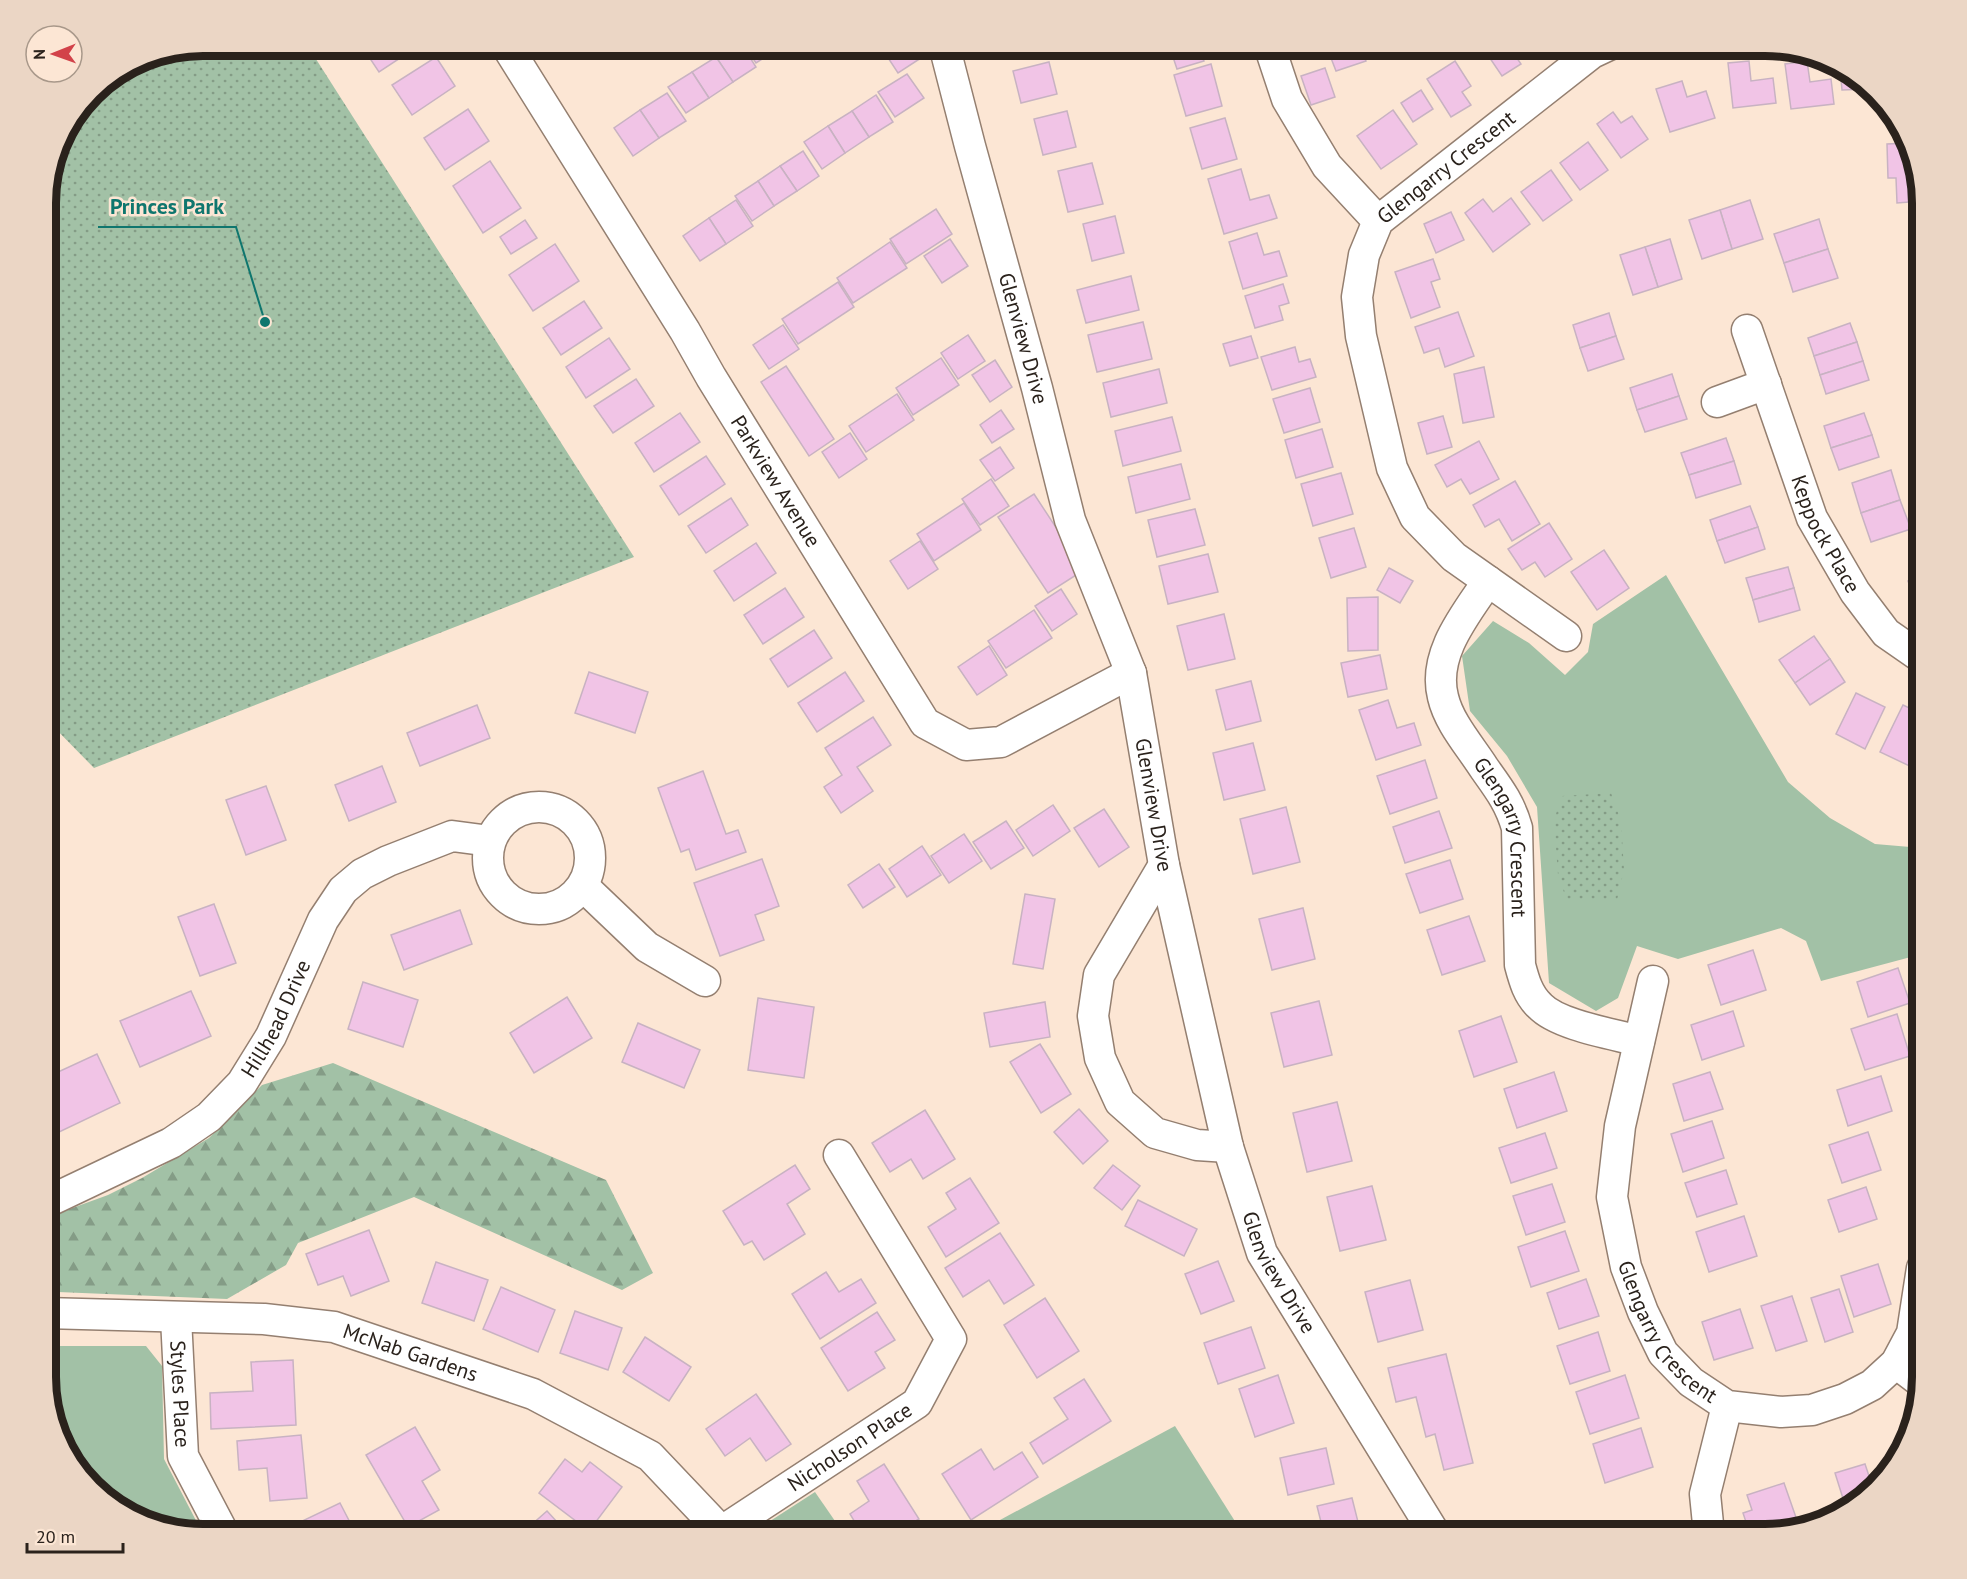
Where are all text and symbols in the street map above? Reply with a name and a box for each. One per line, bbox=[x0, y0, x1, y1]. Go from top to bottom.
north arrow bbox=[24, 24, 84, 84]
text: N bbox=[29, 49, 49, 60]
street label: Glengarry Crescent bbox=[1371, 104, 1521, 230]
callout: Princes Park bbox=[98, 187, 236, 227]
text: Princes Park bbox=[110, 192, 224, 220]
street label: Glenview Drive bbox=[993, 270, 1054, 407]
street label: Parkview Avenue bbox=[725, 410, 827, 552]
street label: Keppock Place bbox=[1785, 471, 1867, 598]
street label: Glenview Drive bbox=[1129, 736, 1179, 874]
street label: Glengarry Crescent bbox=[1468, 752, 1533, 918]
street label: Hillhead Drive bbox=[235, 955, 316, 1082]
street label: Glenview Drive bbox=[1236, 1208, 1322, 1338]
street label: Glengarry Crescent bbox=[1612, 1257, 1723, 1409]
street label: McNab Gardens bbox=[340, 1317, 481, 1387]
street label: Styles Place bbox=[164, 1340, 197, 1448]
street label: Nicholson Place bbox=[782, 1396, 917, 1497]
scale bar bbox=[27, 1516, 123, 1554]
text: 20 m bbox=[36, 1525, 75, 1548]

